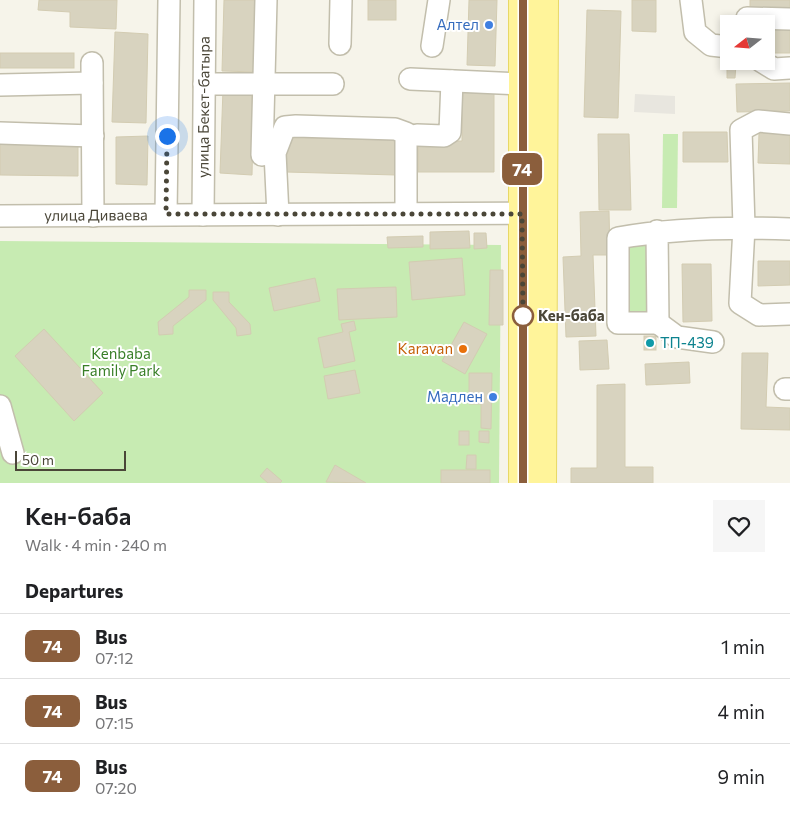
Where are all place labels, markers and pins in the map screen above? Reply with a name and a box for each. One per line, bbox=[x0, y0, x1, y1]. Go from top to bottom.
place label: Алтел bbox=[436, 15, 479, 33]
marker: Алтел bbox=[483, 19, 495, 31]
marker: Кен-баба bbox=[512, 305, 534, 327]
place label: Кен-баба bbox=[538, 306, 605, 324]
place label: ТП-439 bbox=[660, 333, 714, 351]
marker: ТП-439 bbox=[644, 337, 656, 349]
place label: Karavan bbox=[398, 339, 453, 357]
marker: Karavan bbox=[457, 343, 469, 355]
place label: Мадлен bbox=[427, 387, 483, 405]
marker: Мадлен bbox=[487, 391, 499, 403]

